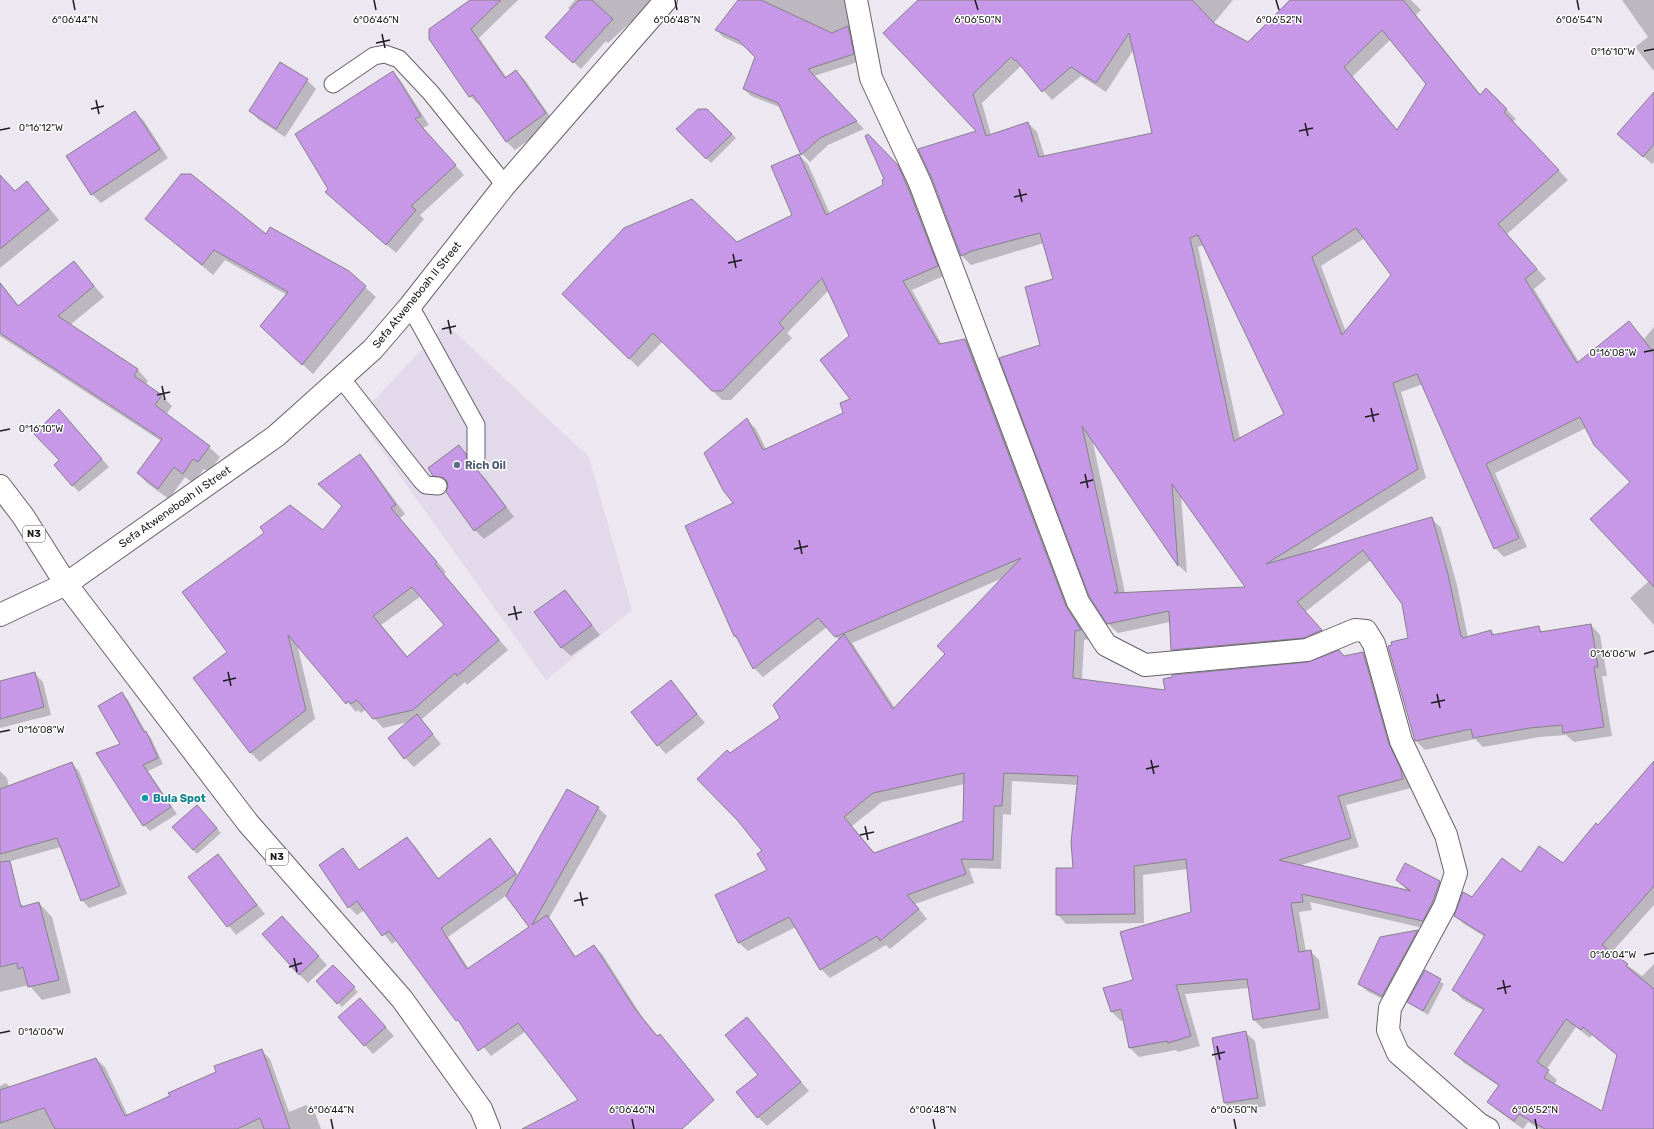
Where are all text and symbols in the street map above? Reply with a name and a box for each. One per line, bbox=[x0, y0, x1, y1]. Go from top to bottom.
text: 6°06'44"N bbox=[52, 14, 98, 26]
text: 6°06'46"N bbox=[353, 14, 399, 26]
text: 6°06'48"N bbox=[654, 14, 700, 26]
text: 6°06'50"N bbox=[954, 14, 1002, 26]
text: 6°06'52"N bbox=[1256, 14, 1302, 26]
text: 6°06'54"N bbox=[1556, 14, 1602, 26]
text: 0°16'10"W bbox=[1591, 46, 1635, 58]
text: 0°16'12"W bbox=[19, 122, 63, 134]
street label: Sefa Atweneboah II Street bbox=[370, 239, 464, 351]
text: 0°16'08"W bbox=[1590, 347, 1636, 359]
text: 0°16'10"W bbox=[19, 423, 63, 435]
place label: Rich Oil bbox=[465, 459, 506, 472]
marker: Rich Oil bbox=[452, 460, 462, 470]
street label: Sefa Atweneboah II Street bbox=[117, 463, 234, 551]
road number: N3 bbox=[23, 526, 45, 542]
text: 0°16'06"W bbox=[1590, 648, 1636, 660]
text: 0°16'08"W bbox=[18, 724, 64, 736]
place label: Bula Spot bbox=[153, 792, 206, 805]
marker: Bula Spot bbox=[140, 793, 150, 803]
road number: N3 bbox=[266, 849, 288, 865]
text: 0°16'04"W bbox=[1590, 949, 1636, 961]
text: 0°16'06"W bbox=[18, 1026, 64, 1038]
text: 6°06'44"N bbox=[308, 1104, 354, 1116]
text: 6°06'46"N bbox=[609, 1104, 655, 1116]
text: 6°06'48"N bbox=[910, 1104, 956, 1116]
text: 6°06'50"N bbox=[1210, 1104, 1258, 1116]
text: 6°06'52"N bbox=[1512, 1104, 1558, 1116]

